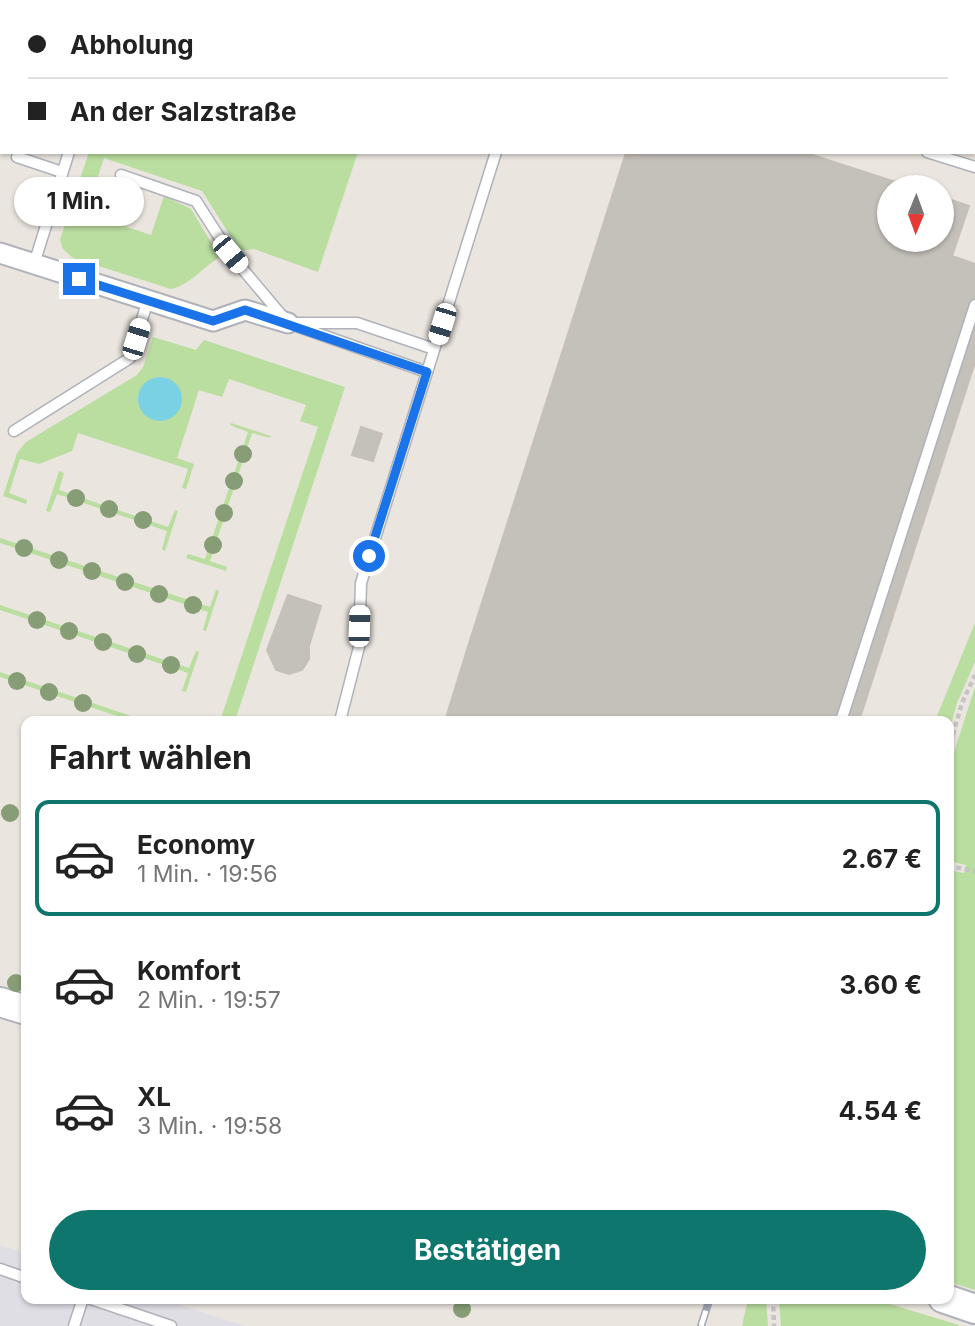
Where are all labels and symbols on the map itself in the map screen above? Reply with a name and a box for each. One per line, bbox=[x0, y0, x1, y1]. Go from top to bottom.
north arrow bbox=[877, 175, 954, 252]
callout: 1 Min. bbox=[14, 177, 144, 226]
car bbox=[209, 231, 252, 277]
route end bbox=[63, 263, 95, 295]
car bbox=[426, 301, 459, 347]
car bbox=[120, 316, 153, 362]
route start bbox=[353, 540, 385, 572]
car bbox=[348, 605, 371, 647]

